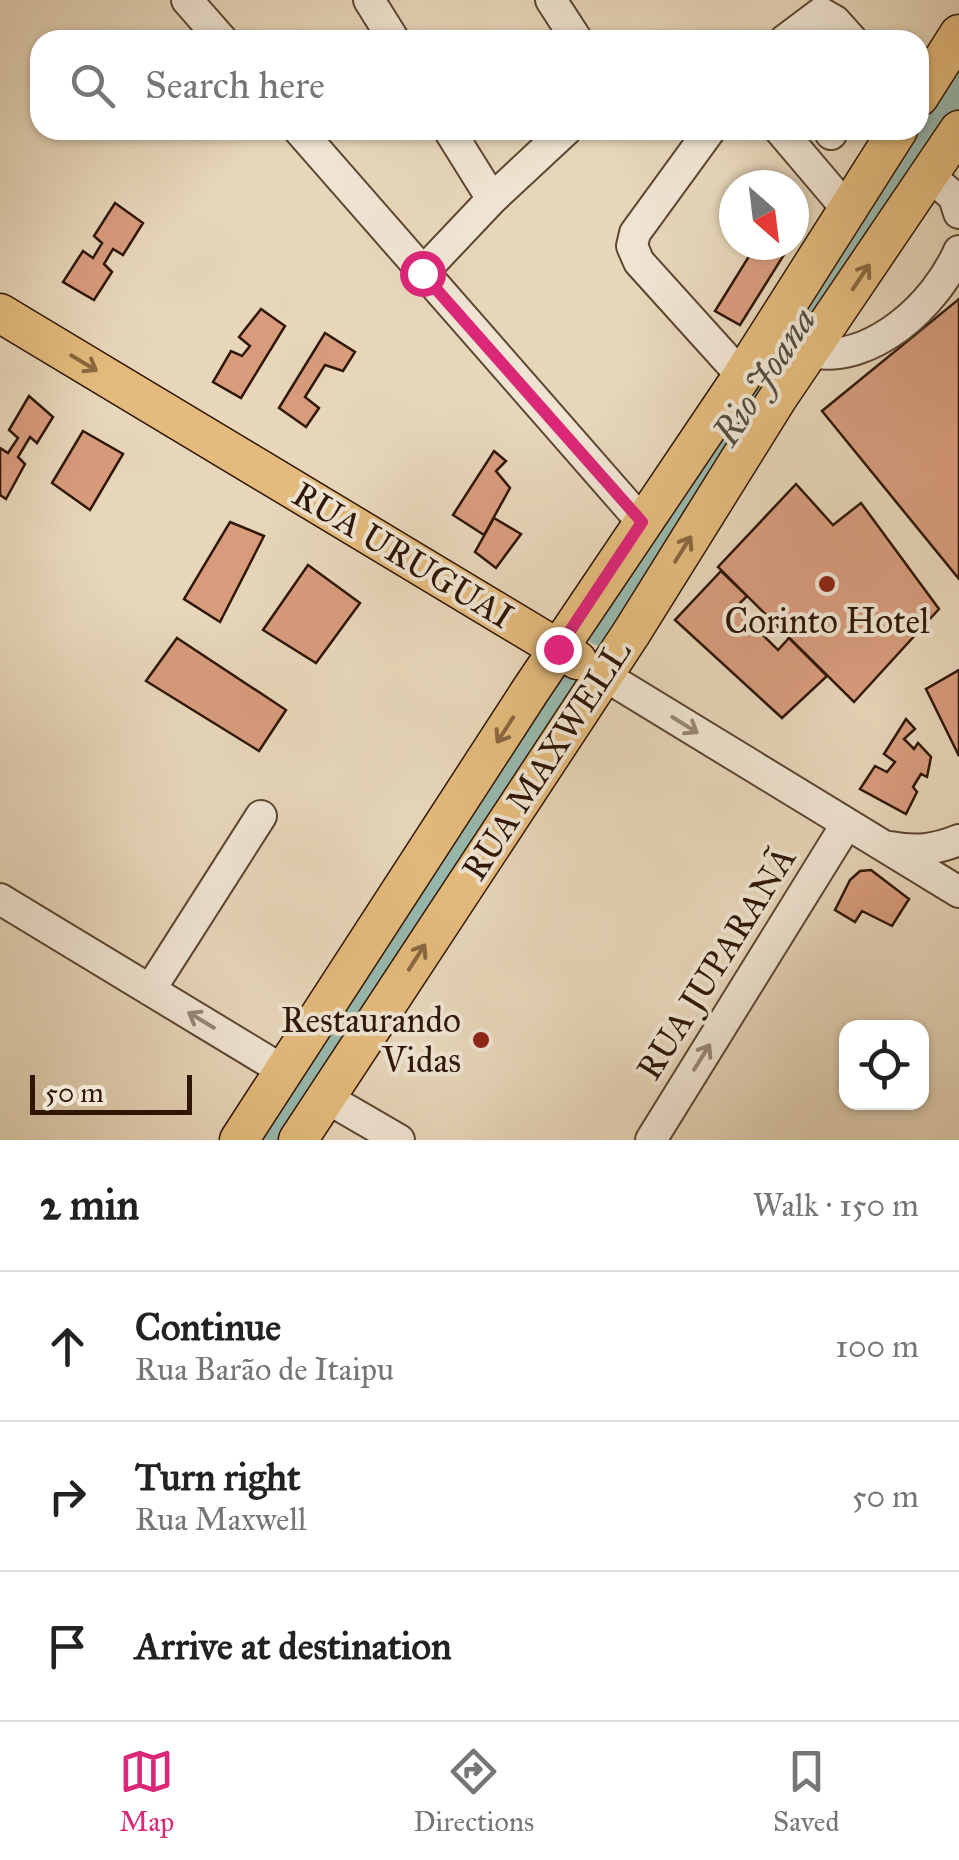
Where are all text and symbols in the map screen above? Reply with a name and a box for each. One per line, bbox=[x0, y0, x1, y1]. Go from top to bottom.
search box bbox=[30, 30, 929, 140]
icon: search bbox=[65, 58, 120, 113]
text: Search here bbox=[145, 62, 325, 108]
north arrow bbox=[719, 170, 809, 260]
route start bbox=[400, 251, 446, 297]
one-way arrow bbox=[850, 263, 871, 291]
water label: Rio Joana bbox=[701, 299, 825, 455]
one-way arrow bbox=[69, 353, 98, 373]
street label: RUA URUGUAI bbox=[285, 473, 521, 638]
one-way arrow bbox=[673, 535, 694, 564]
marker: Corinto Hotel bbox=[816, 573, 838, 595]
place label: Corinto Hotel bbox=[724, 600, 930, 643]
route end bbox=[536, 627, 582, 673]
street label: RUA MAXWELL bbox=[453, 632, 640, 888]
one-way arrow bbox=[670, 715, 699, 736]
one-way arrow bbox=[494, 716, 515, 744]
street label: RUA JUPARANÃ bbox=[628, 838, 806, 1088]
one-way arrow bbox=[407, 943, 428, 971]
place label: Restaurando Vidas bbox=[281, 999, 461, 1082]
one-way arrow bbox=[187, 1010, 216, 1030]
map controls bbox=[839, 1020, 929, 1110]
button: locate bbox=[839, 1020, 929, 1110]
marker: Restaurando Vidas bbox=[470, 1029, 492, 1051]
one-way arrow bbox=[692, 1043, 712, 1072]
scale bar bbox=[30, 1070, 192, 1114]
text: 50 m bbox=[45, 1075, 104, 1110]
text: 2 min bbox=[40, 1179, 139, 1231]
text: Walk · 150 m bbox=[753, 1186, 919, 1225]
text: Continue bbox=[135, 1304, 281, 1350]
icon: ahead bbox=[40, 1319, 95, 1374]
text: 100 m bbox=[835, 1327, 919, 1366]
text: Rua Barão de Itaipu bbox=[135, 1350, 394, 1389]
text: Turn right bbox=[135, 1454, 301, 1500]
icon: right bbox=[40, 1469, 95, 1524]
text: 50 m bbox=[852, 1477, 919, 1516]
text: Rua Maxwell bbox=[135, 1500, 307, 1539]
icon: arrive bbox=[40, 1619, 95, 1674]
text: Arrive at destination bbox=[135, 1623, 452, 1669]
tab: Map bbox=[119, 1744, 174, 1839]
tab: Directions bbox=[413, 1744, 534, 1839]
tab: Saved bbox=[773, 1744, 840, 1839]

